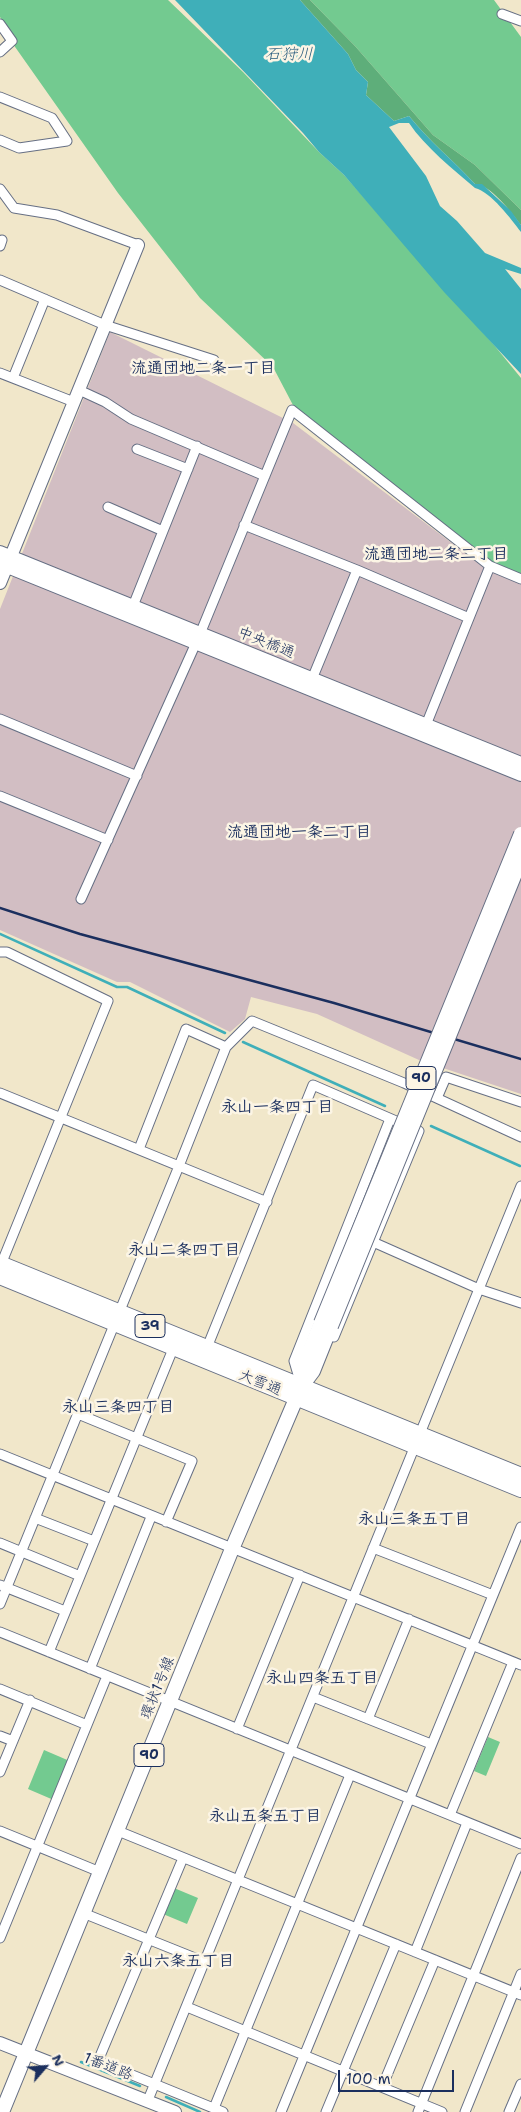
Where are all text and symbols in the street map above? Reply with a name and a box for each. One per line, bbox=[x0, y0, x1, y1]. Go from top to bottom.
water label: 石狩川 bbox=[265, 45, 313, 65]
district label: 流通団地二条一丁目 bbox=[131, 359, 275, 379]
district label: 流通団地二条二丁目 bbox=[364, 545, 508, 565]
street label: 中央橋通 bbox=[235, 623, 297, 663]
district label: 流通団地一条二丁目 bbox=[227, 823, 371, 843]
road number: 90 bbox=[406, 1066, 436, 1090]
district label: 永山一条四丁目 bbox=[221, 1098, 333, 1118]
district label: 永山二条四丁目 bbox=[128, 1241, 240, 1261]
road number: 39 bbox=[135, 1314, 165, 1338]
street label: 大雪通 bbox=[236, 1366, 284, 1400]
district label: 永山三条四丁目 bbox=[62, 1398, 174, 1418]
district label: 永山三条五丁目 bbox=[358, 1510, 470, 1530]
street label: 環状1号線 bbox=[137, 1654, 179, 1722]
district label: 永山四条五丁目 bbox=[266, 1669, 378, 1689]
road number: 90 bbox=[134, 1744, 164, 1766]
district label: 永山五条五丁目 bbox=[209, 1807, 321, 1827]
district label: 永山六条五丁目 bbox=[122, 1952, 234, 1972]
north arrow bbox=[20, 2042, 70, 2092]
street label: 1番道路 bbox=[81, 2049, 135, 2085]
text: N bbox=[48, 2051, 69, 2069]
scale bar bbox=[341, 2060, 457, 2092]
text: 100 m bbox=[346, 2069, 391, 2089]

